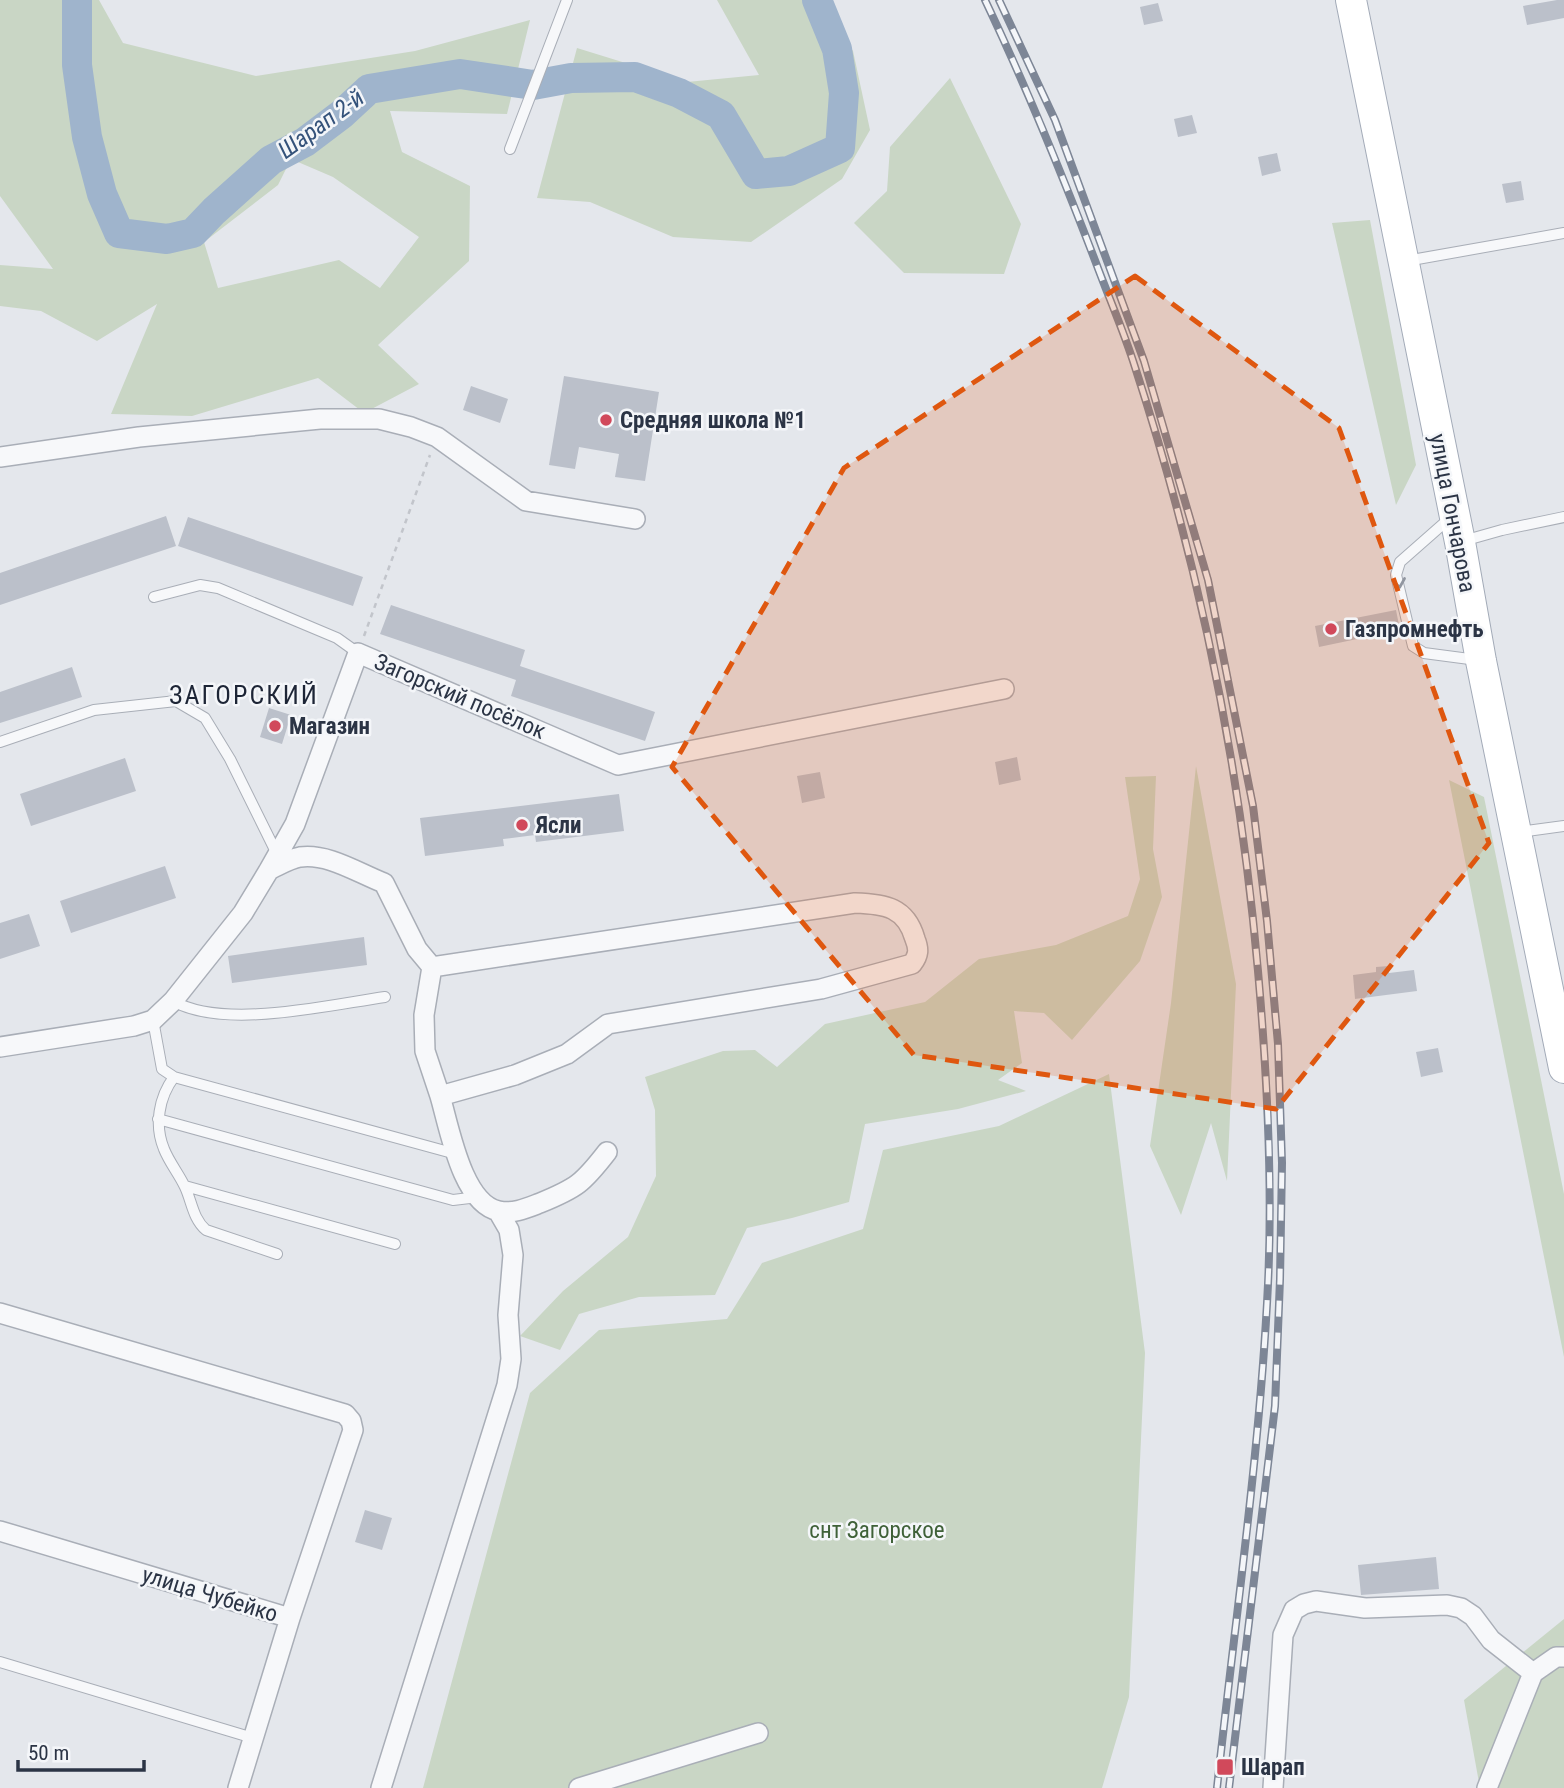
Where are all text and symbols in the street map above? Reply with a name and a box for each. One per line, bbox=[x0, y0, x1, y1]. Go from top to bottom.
water label: Шарап 2-й bbox=[273, 83, 369, 164]
place label: Средняя школа №1 bbox=[620, 407, 806, 434]
marker: Средняя школа №1 bbox=[598, 412, 614, 428]
street label: улица Гончарова bbox=[1424, 432, 1481, 595]
one-way arrow bbox=[1391, 577, 1406, 589]
place label: Газпромнефть bbox=[1345, 616, 1484, 643]
marker: Газпромнефть bbox=[1323, 621, 1339, 637]
street label: Загорский посёлок bbox=[370, 648, 550, 745]
district label: ЗАГОРСКИЙ bbox=[169, 680, 319, 710]
place label: Магазин bbox=[289, 713, 370, 740]
marker: Магазин bbox=[267, 718, 283, 734]
place label: Ясли bbox=[535, 812, 582, 839]
marker: Ясли bbox=[514, 817, 530, 833]
park label: снт Загорское bbox=[809, 1517, 945, 1544]
street label: улица Чубейко bbox=[139, 1561, 281, 1628]
scale bar bbox=[18, 1728, 144, 1772]
text: 50 m bbox=[28, 1741, 69, 1765]
place label: Шарап bbox=[1241, 1754, 1305, 1781]
marker: Шарап bbox=[1215, 1757, 1235, 1777]

